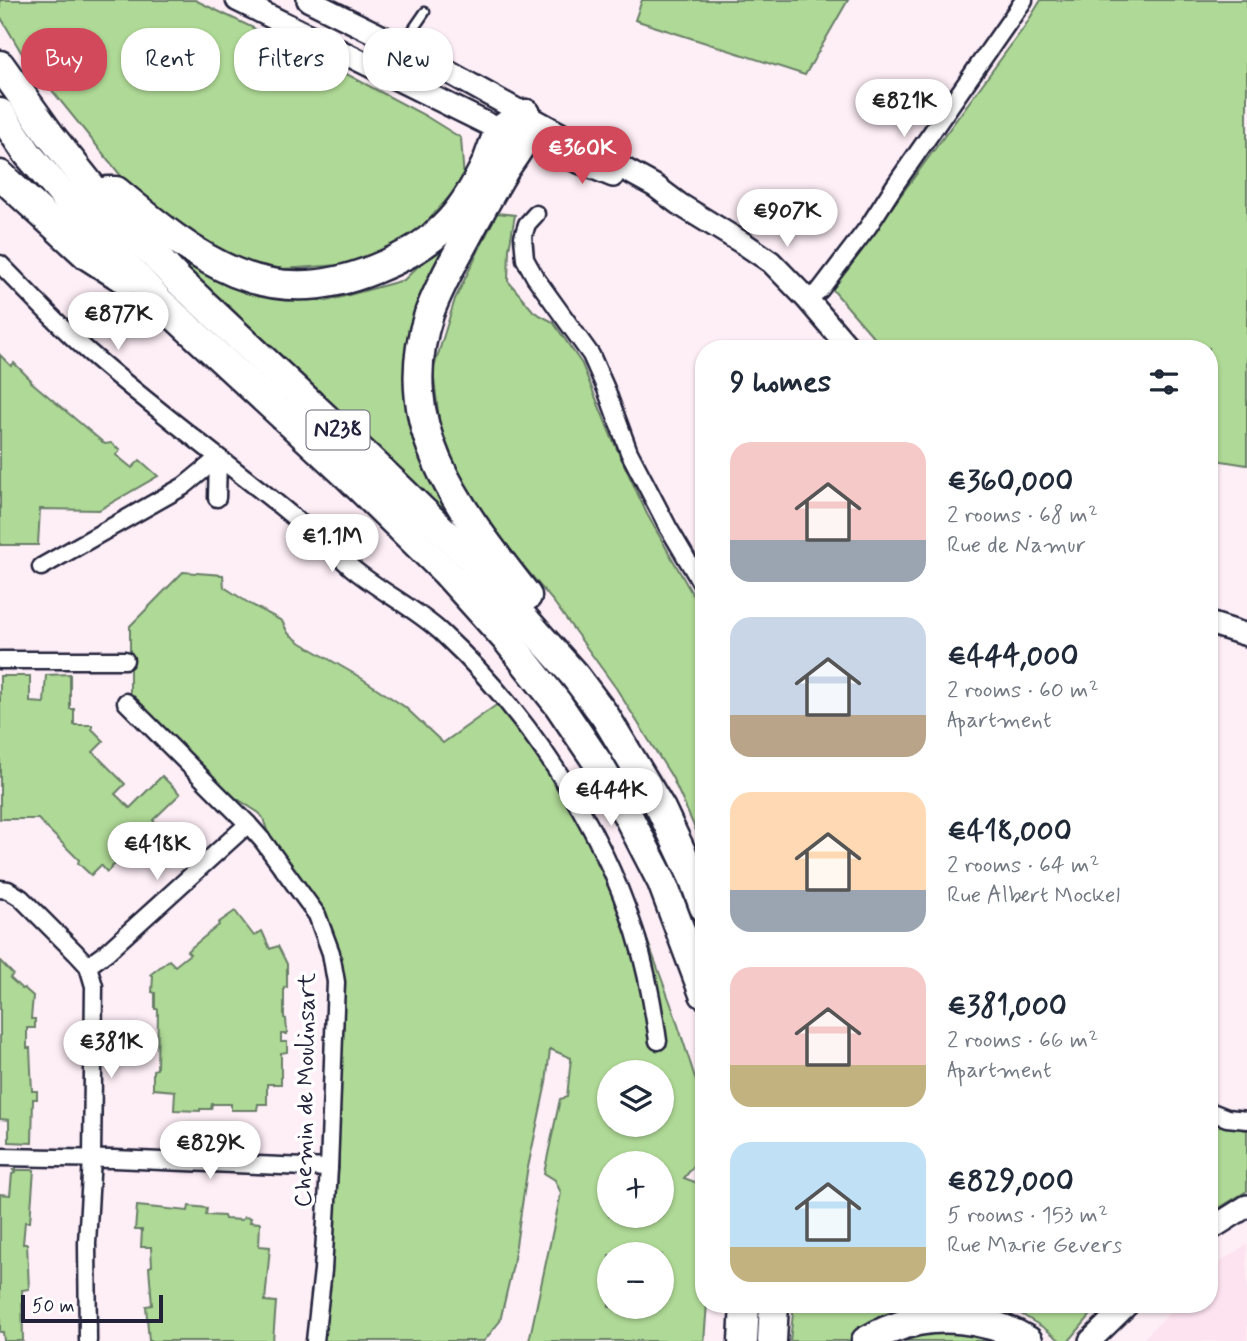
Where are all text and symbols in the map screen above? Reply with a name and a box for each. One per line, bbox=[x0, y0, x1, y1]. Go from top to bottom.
chip: Buy bbox=[21, 28, 107, 91]
chip: Rent bbox=[121, 28, 220, 91]
chip: Filters bbox=[234, 28, 349, 91]
chip: New bbox=[363, 28, 453, 91]
pin: €821K bbox=[855, 80, 953, 139]
text: €821K bbox=[871, 87, 937, 117]
pin: €360K bbox=[533, 127, 631, 186]
text: €360K bbox=[548, 134, 616, 164]
pin: €907K bbox=[738, 190, 836, 249]
text: €907K bbox=[753, 197, 821, 227]
pin: €877K bbox=[69, 292, 167, 352]
text: €877K bbox=[84, 300, 152, 330]
text: 9 homes bbox=[730, 363, 831, 402]
icon: filters bbox=[1145, 363, 1183, 401]
road number: N238 bbox=[306, 410, 370, 450]
text: €360,000 bbox=[947, 462, 1073, 501]
icon: home bbox=[786, 470, 870, 554]
text: 2 rooms · 68 m² bbox=[947, 501, 1098, 531]
pin: €1.1M bbox=[283, 514, 381, 574]
text: €1.1M bbox=[302, 522, 362, 552]
text: Rue de Namur bbox=[947, 531, 1086, 561]
text: €444,000 bbox=[947, 637, 1079, 676]
icon: home bbox=[786, 645, 870, 729]
text: 2 rooms · 60 m² bbox=[947, 676, 1099, 706]
text: Apartment bbox=[947, 706, 1052, 736]
pin: €444K bbox=[562, 768, 660, 828]
text: €444K bbox=[575, 776, 647, 806]
text: €418,000 bbox=[947, 812, 1072, 851]
icon: home bbox=[786, 820, 870, 904]
pin: €418K bbox=[108, 822, 206, 882]
text: €418K bbox=[123, 830, 191, 860]
text: 2 rooms · 64 m² bbox=[947, 851, 1099, 881]
text: Rue Albert Mockel bbox=[947, 881, 1120, 911]
street label: Chemin de Moulinsart bbox=[288, 972, 324, 1208]
text: €381,000 bbox=[947, 987, 1067, 1026]
icon: home bbox=[786, 995, 870, 1079]
pin: €381K bbox=[62, 1020, 160, 1080]
text: 2 rooms · 66 m² bbox=[947, 1026, 1098, 1056]
text: €381K bbox=[79, 1028, 143, 1058]
text: Apartment bbox=[947, 1056, 1052, 1086]
map controls bbox=[597, 1060, 674, 1319]
button: layers bbox=[597, 1060, 674, 1137]
pin: €829K bbox=[161, 1122, 259, 1181]
text: €829K bbox=[176, 1129, 244, 1159]
button: + bbox=[597, 1151, 674, 1228]
text: €829,000 bbox=[947, 1162, 1074, 1201]
icon: home bbox=[786, 1170, 870, 1254]
text: 5 rooms · 153 m² bbox=[947, 1201, 1108, 1231]
text: Rue Marie Gevers bbox=[947, 1231, 1122, 1261]
button: − bbox=[597, 1242, 674, 1319]
scale bar bbox=[21, 1292, 163, 1324]
text: 50 m bbox=[32, 1294, 75, 1319]

